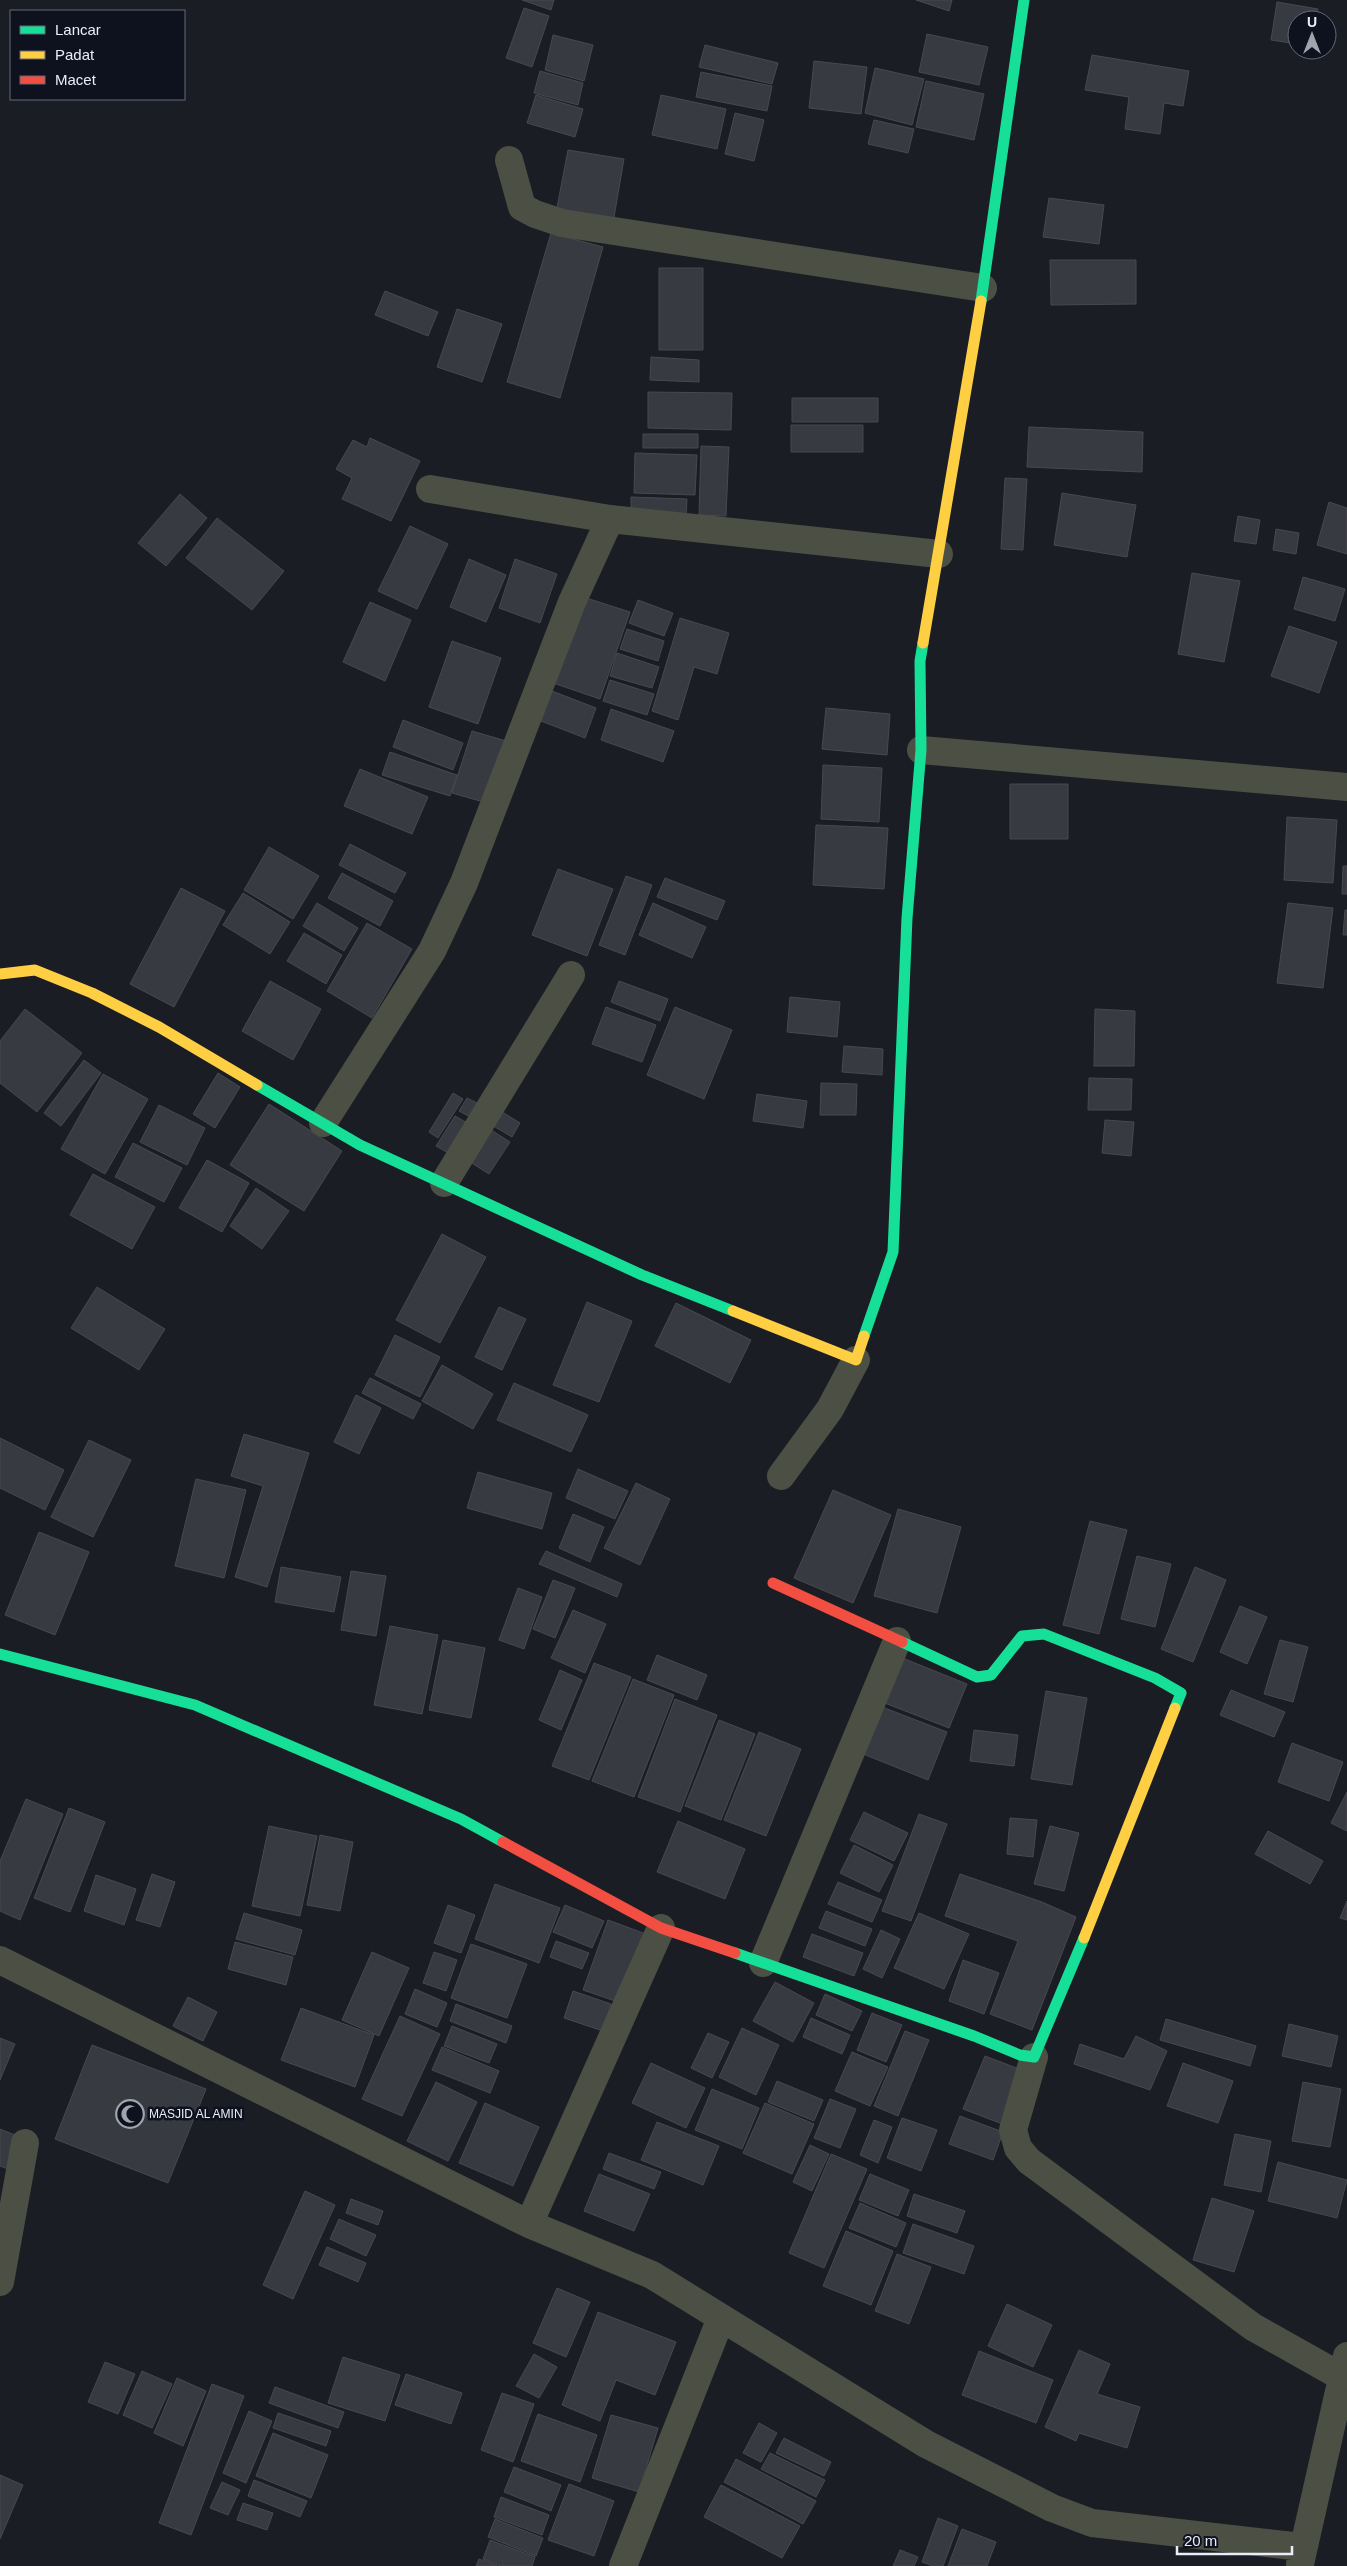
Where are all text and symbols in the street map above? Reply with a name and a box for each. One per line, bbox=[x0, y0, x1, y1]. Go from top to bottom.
legend bbox=[10, 10, 185, 100]
north arrow bbox=[1287, 10, 1337, 60]
text: U bbox=[1307, 14, 1317, 30]
text: Lancar bbox=[55, 21, 101, 38]
text: Padat bbox=[55, 46, 95, 63]
text: Macet bbox=[55, 71, 97, 88]
mosque icon: MASJID AL AMIN bbox=[115, 2099, 145, 2129]
place label: MASJID AL AMIN bbox=[149, 2107, 243, 2121]
scale bar bbox=[1177, 2524, 1292, 2556]
text: 20 m bbox=[1184, 2532, 1217, 2549]

